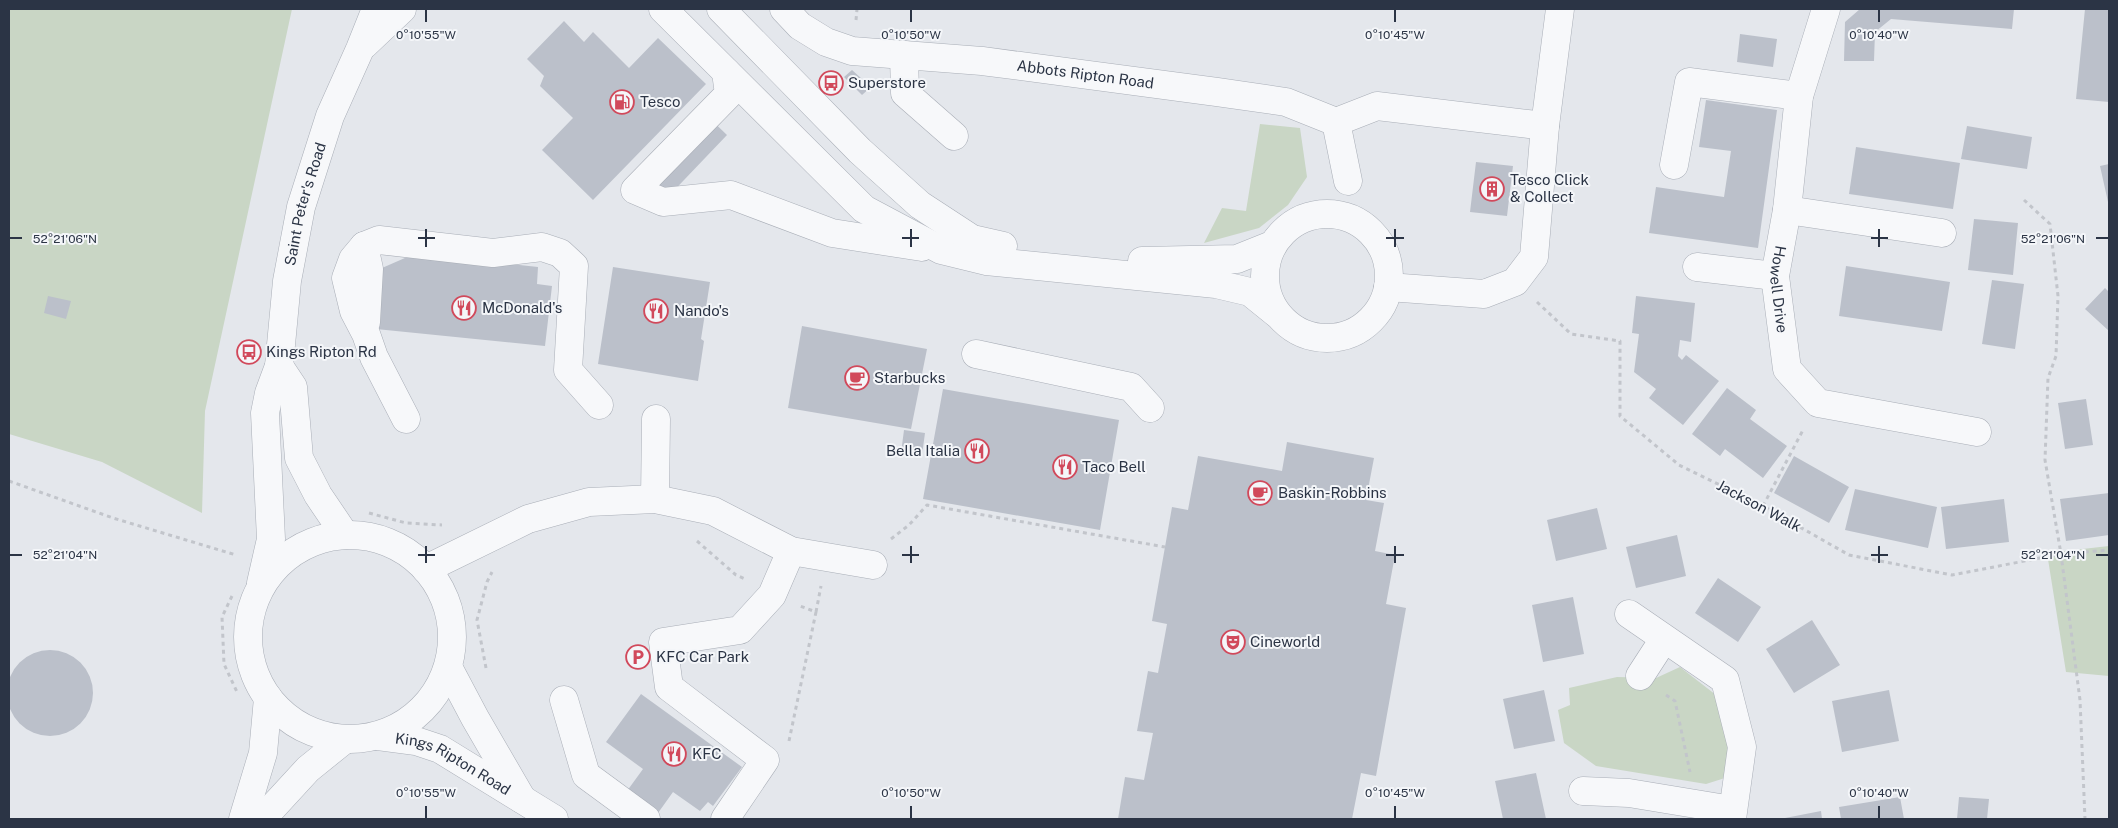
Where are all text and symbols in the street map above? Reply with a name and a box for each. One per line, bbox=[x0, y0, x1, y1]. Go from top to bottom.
text: 0°10'55"W bbox=[396, 28, 457, 42]
text: 0°10'50"W bbox=[881, 28, 941, 42]
text: 0°10'45"W bbox=[1365, 28, 1425, 42]
text: 0°10'40"W bbox=[1849, 28, 1909, 42]
street label: Abbots Ripton Road bbox=[1016, 57, 1155, 92]
bus stop icon: Superstore bbox=[818, 70, 844, 96]
place label: Superstore bbox=[848, 74, 926, 91]
fuel station icon: Tesco bbox=[609, 89, 635, 115]
place label: Tesco bbox=[640, 93, 681, 110]
street label: Saint Peter's Road bbox=[281, 140, 329, 267]
place label: Tesco Click & Collect bbox=[1510, 171, 1589, 205]
building icon: Tesco Click & Collect bbox=[1479, 176, 1505, 202]
text: 52°21'06"N bbox=[33, 232, 97, 246]
text: 52°21'06"N bbox=[2021, 232, 2085, 246]
street label: Howell Drive bbox=[1767, 244, 1791, 334]
restaurant icon: McDonald's bbox=[451, 295, 477, 321]
restaurant icon: Nando's bbox=[643, 298, 669, 324]
place label: McDonald's bbox=[482, 299, 562, 316]
place label: Nando's bbox=[674, 302, 729, 319]
bus stop icon: Kings Ripton Rd bbox=[236, 339, 262, 365]
place label: Kings Ripton Rd bbox=[266, 343, 377, 360]
cafe icon: Starbucks bbox=[844, 365, 870, 391]
place label: Starbucks bbox=[874, 369, 945, 386]
restaurant icon: Bella Italia bbox=[964, 438, 990, 464]
place label: Bella Italia bbox=[886, 442, 960, 459]
restaurant icon: Taco Bell bbox=[1052, 454, 1078, 480]
place label: Taco Bell bbox=[1082, 458, 1146, 475]
street label: Jackson Walk bbox=[1714, 476, 1804, 535]
cafe icon: Baskin-Robbins bbox=[1247, 480, 1273, 506]
place label: Baskin-Robbins bbox=[1278, 484, 1387, 501]
text: 52°21'04"N bbox=[33, 548, 97, 562]
text: 52°21'04"N bbox=[2021, 548, 2085, 562]
theatre icon: Cineworld bbox=[1220, 629, 1246, 655]
place label: Cineworld bbox=[1250, 633, 1320, 650]
parking icon: KFC Car Park bbox=[625, 644, 651, 670]
place label: KFC Car Park bbox=[656, 648, 749, 665]
street label: Kings Ripton Road bbox=[394, 729, 514, 798]
restaurant icon: KFC bbox=[661, 741, 687, 767]
place label: KFC bbox=[692, 745, 721, 762]
text: 0°10'55"W bbox=[396, 786, 457, 800]
text: 0°10'50"W bbox=[881, 786, 941, 800]
text: 0°10'45"W bbox=[1365, 786, 1425, 800]
text: 0°10'40"W bbox=[1849, 786, 1909, 800]

